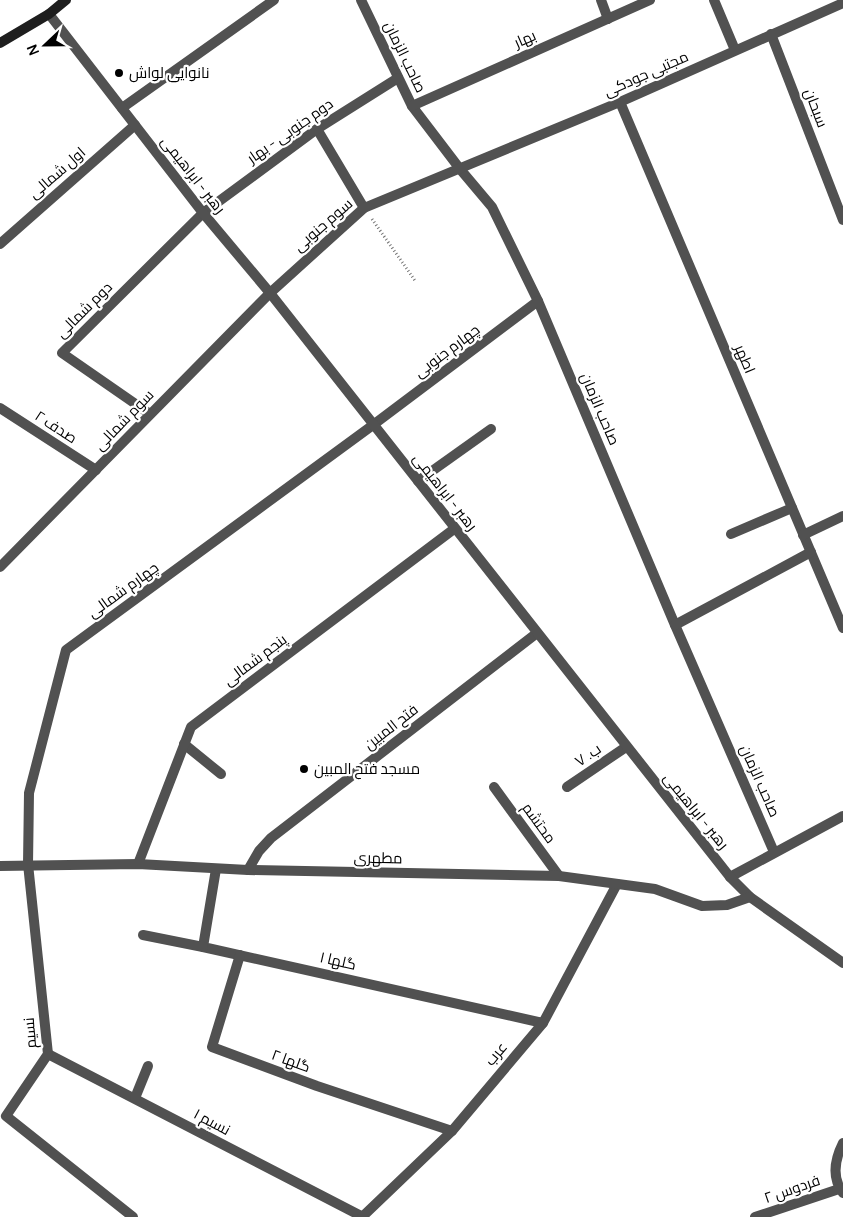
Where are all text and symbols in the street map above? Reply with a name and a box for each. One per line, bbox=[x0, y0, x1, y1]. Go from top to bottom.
street label: صاحب الزمان bbox=[379, 18, 432, 96]
north arrow bbox=[20, 20, 70, 70]
street label: بهار bbox=[509, 24, 539, 53]
text: N bbox=[22, 42, 43, 58]
street label: مجتبی جودکی bbox=[600, 46, 691, 102]
place label: نانوایی لواش bbox=[129, 62, 209, 83]
marker: نانوایی لواش bbox=[113, 67, 125, 79]
street label: سبحان bbox=[799, 85, 833, 130]
street label: دوم جنوبی - بهار bbox=[241, 93, 337, 169]
street label: رهبر - ابراهیمی bbox=[156, 131, 230, 218]
street label: اول شمالی bbox=[24, 142, 90, 203]
street label: سوم جنوبی bbox=[289, 193, 357, 256]
street label: دوم شمالی bbox=[51, 277, 117, 343]
street label: چهارم جنوبی bbox=[409, 319, 484, 382]
street label: اطهر bbox=[730, 340, 761, 377]
street label: صاحب الزمان bbox=[576, 369, 625, 448]
street label: سوم شمالی bbox=[89, 384, 158, 455]
street label: صدف ۲ bbox=[31, 405, 82, 448]
street label: رهبر - ابراهیمی bbox=[408, 448, 482, 535]
street label: چهارم شمالی bbox=[83, 557, 163, 623]
street label: پنجم شمالی bbox=[219, 629, 291, 690]
street label: فتح المبین bbox=[359, 699, 423, 755]
street label: ب. ۷ bbox=[570, 738, 605, 771]
street label: صاحب الزمان bbox=[735, 741, 786, 820]
place label: مسجد فتح المبین bbox=[314, 758, 420, 780]
marker: مسجد فتح المبین bbox=[298, 763, 310, 775]
street label: رهبر - ابراهیمی bbox=[659, 768, 734, 854]
street label: محتشم bbox=[517, 798, 561, 847]
street label: مطهری bbox=[353, 847, 403, 868]
street label: گلها ۱ bbox=[318, 946, 358, 975]
street label: نسیم bbox=[18, 1017, 41, 1050]
street label: عرب bbox=[479, 1037, 512, 1070]
street label: گلها ۲ bbox=[269, 1044, 314, 1077]
street label: نسیم ۱ bbox=[190, 1103, 234, 1140]
street label: فردوس ۲ bbox=[761, 1169, 823, 1208]

